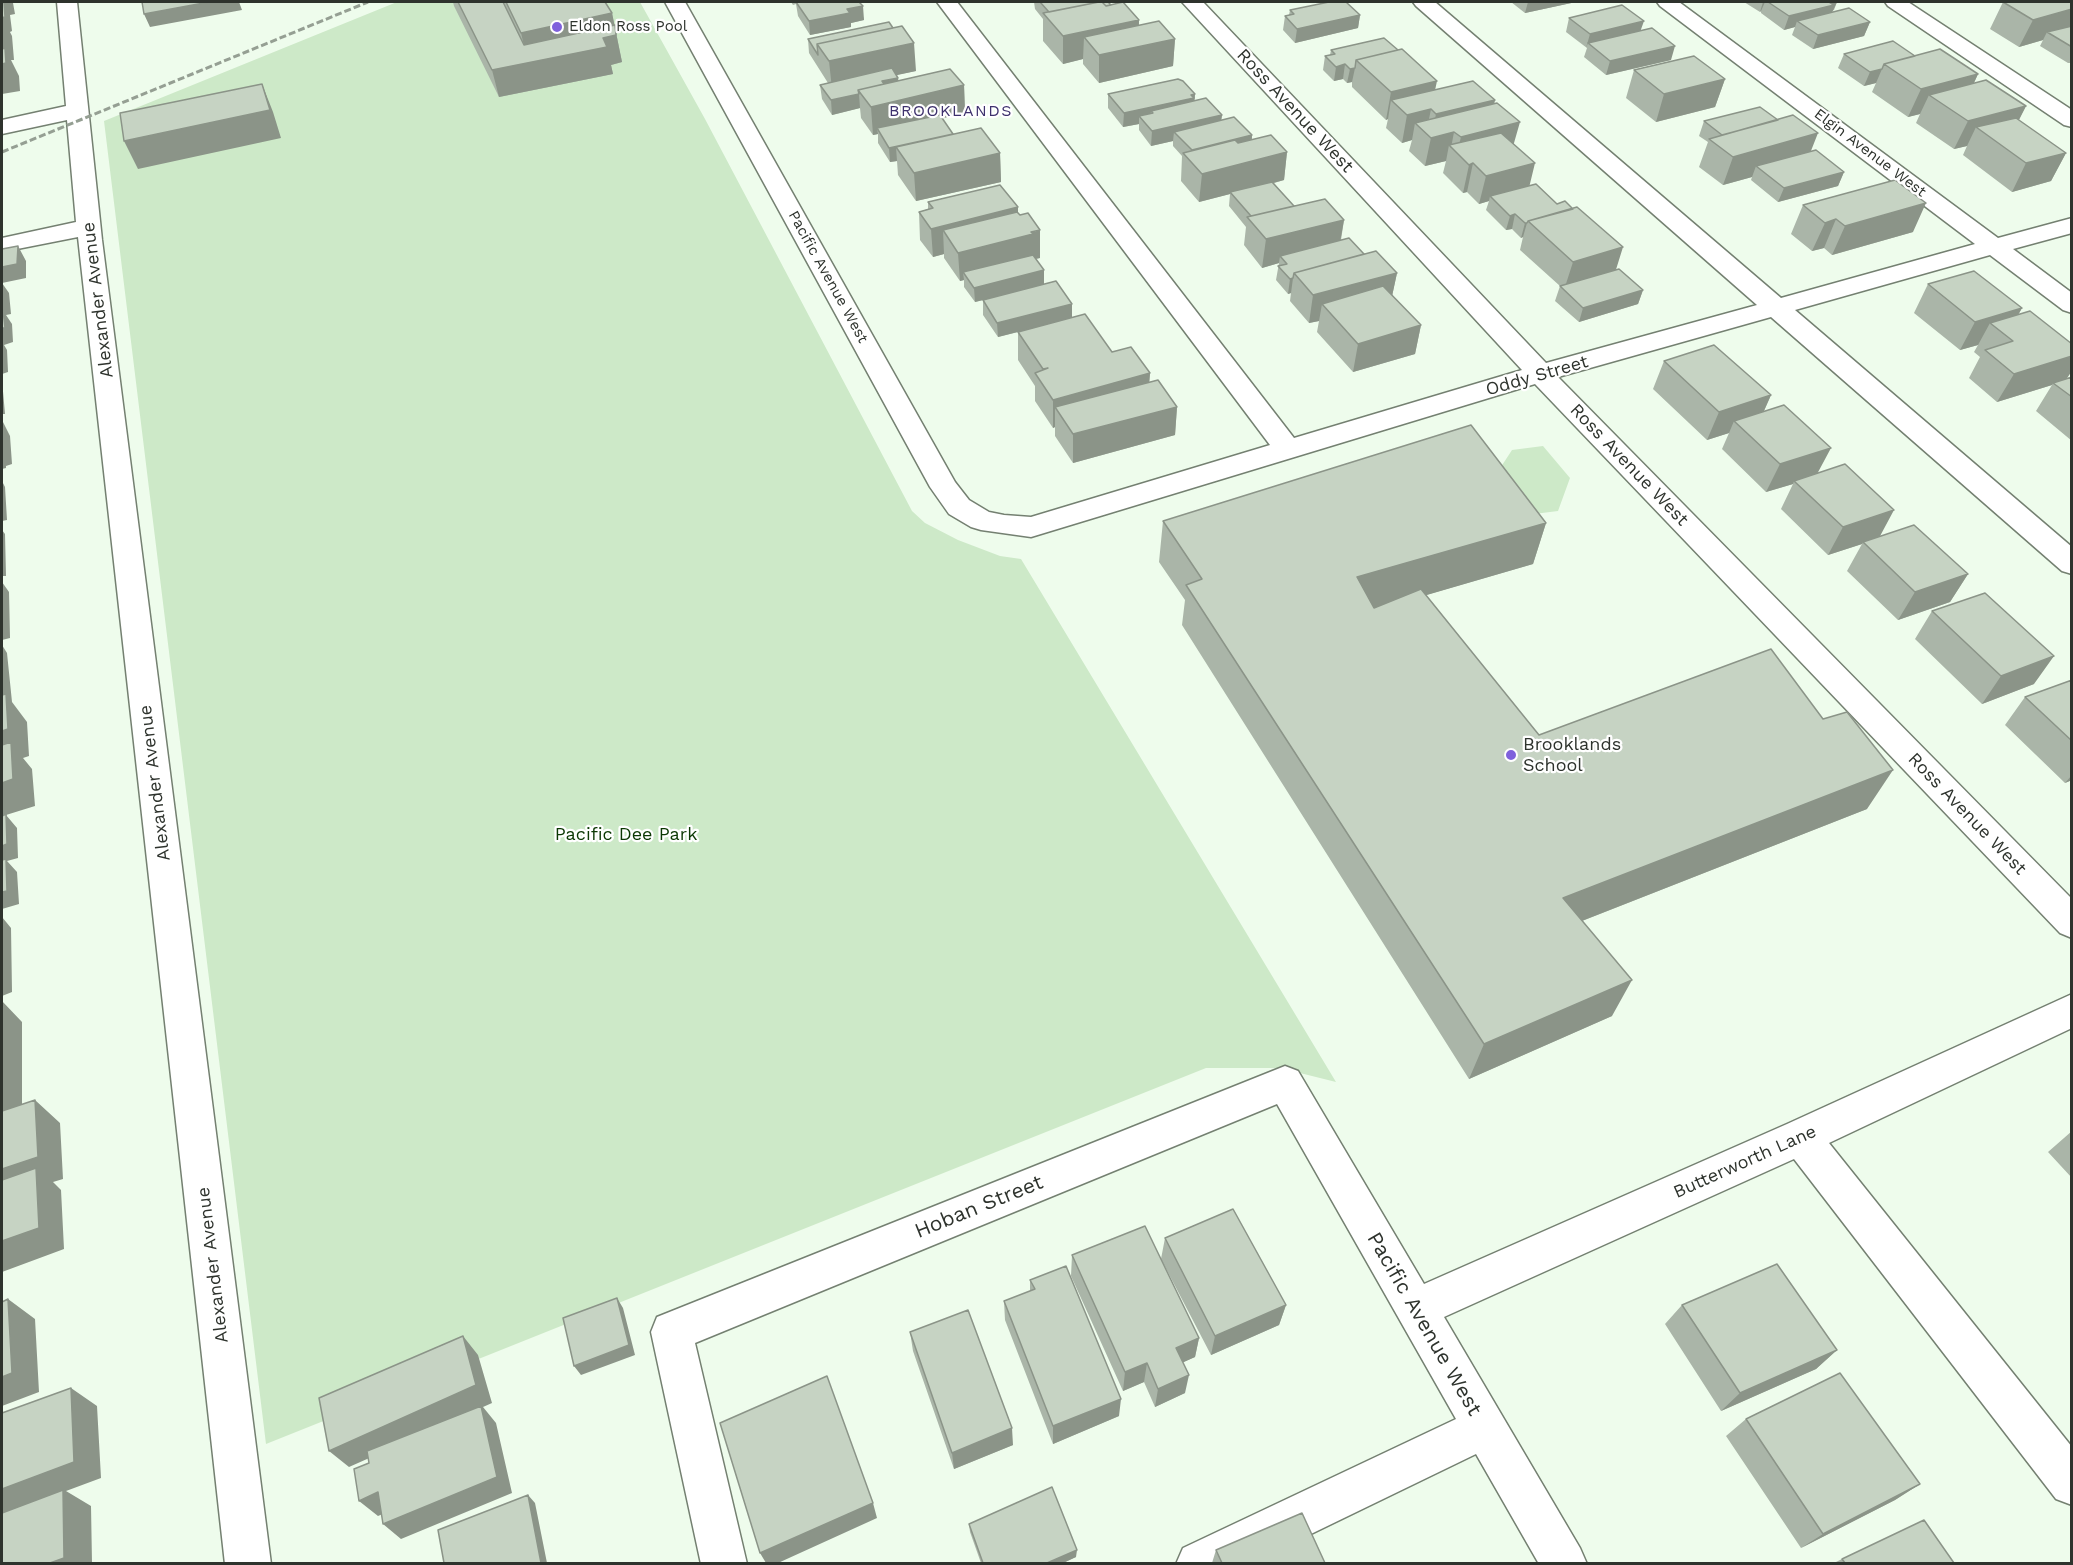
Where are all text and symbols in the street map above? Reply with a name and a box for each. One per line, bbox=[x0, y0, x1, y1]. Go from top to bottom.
place label: Eldon Ross Pool bbox=[569, 18, 687, 36]
marker: Eldon Ross Pool bbox=[550, 20, 564, 34]
street label: Ross Avenue West bbox=[1232, 45, 1358, 177]
district label: BROOKLANDS bbox=[889, 101, 1013, 121]
street label: Elgin Avenue West bbox=[1810, 105, 1930, 201]
street label: Pacific Avenue West bbox=[784, 208, 872, 346]
street label: Alexander Avenue bbox=[78, 221, 118, 379]
street label: Oddy Street bbox=[1483, 351, 1591, 401]
street label: Ross Avenue West bbox=[1565, 399, 1693, 531]
street label: Alexander Avenue bbox=[135, 704, 175, 862]
place label: Brooklands School bbox=[1523, 734, 1621, 777]
marker: Brooklands School bbox=[1504, 748, 1518, 762]
street label: Ross Avenue West bbox=[1903, 748, 2031, 880]
park label: Pacific Dee Park bbox=[555, 824, 697, 846]
street label: Butterworth Lane bbox=[1670, 1121, 1820, 1203]
street label: Hoban Street bbox=[911, 1170, 1047, 1244]
street label: Alexander Avenue bbox=[193, 1186, 233, 1344]
street label: Pacific Avenue West bbox=[1361, 1228, 1487, 1420]

